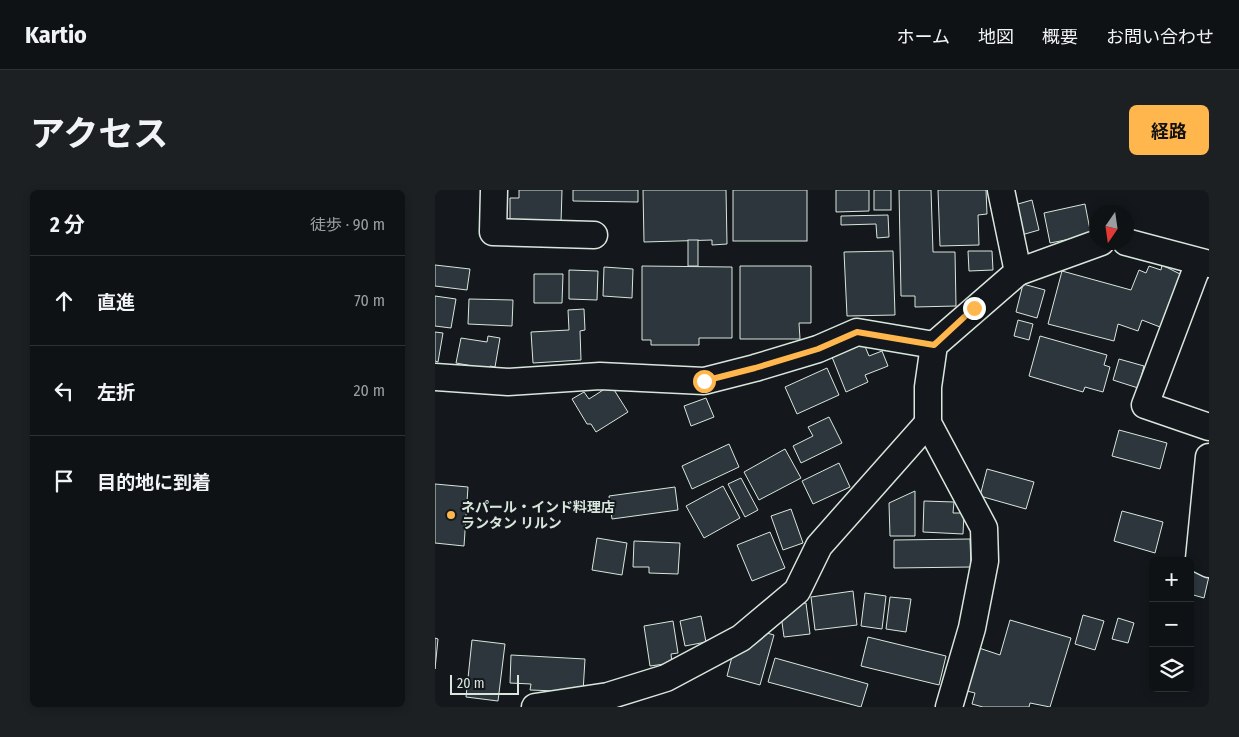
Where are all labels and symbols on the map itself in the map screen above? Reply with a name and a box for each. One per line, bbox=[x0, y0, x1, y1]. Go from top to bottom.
north arrow bbox=[1089, 205, 1134, 250]
route end bbox=[963, 297, 986, 320]
route start bbox=[693, 370, 716, 393]
place label: ネパール・インド料理店 ランタン リルン bbox=[461, 499, 615, 532]
marker: ネパール・インド料理店 ランタン リルン bbox=[445, 509, 457, 521]
scale bar bbox=[450, 672, 519, 695]

